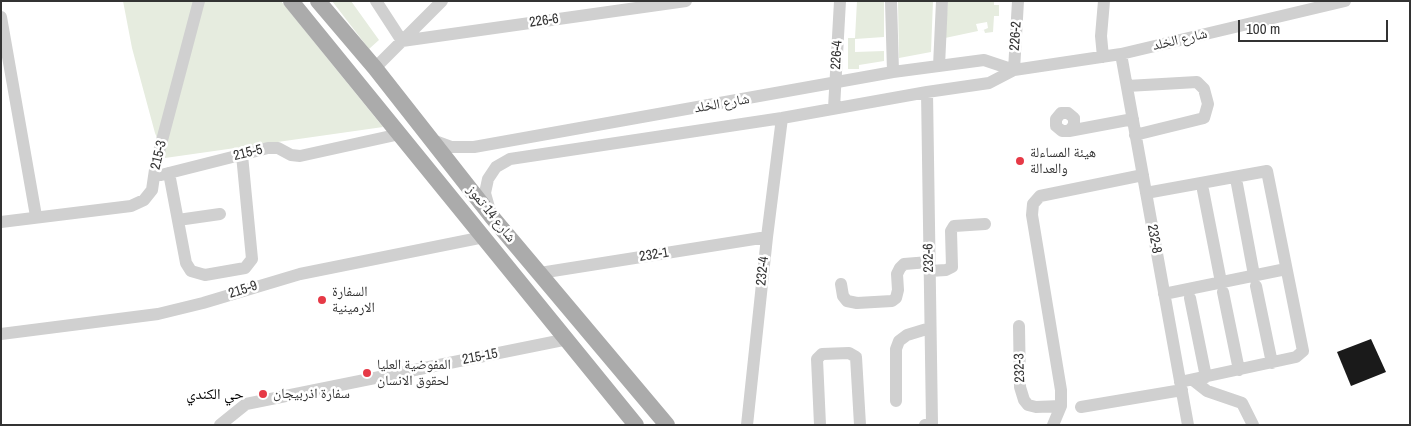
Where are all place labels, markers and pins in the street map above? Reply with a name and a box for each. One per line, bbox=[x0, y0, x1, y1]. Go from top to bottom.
place label: هيئة المساءلة والعدالة bbox=[1030, 145, 1096, 178]
marker: هيئة المساءلة والعدالة bbox=[1014, 155, 1026, 167]
place label: السفارة الارمينية bbox=[332, 284, 375, 316]
marker: السفارة الارمينية bbox=[316, 294, 328, 306]
place label: المفوضية العليا لحقوق الانسان bbox=[377, 357, 451, 390]
marker: المفوضية العليا لحقوق الانسان bbox=[361, 367, 373, 379]
place label: سفارة اذربيجان bbox=[273, 386, 350, 402]
marker: سفارة اذربيجان bbox=[257, 388, 269, 400]

